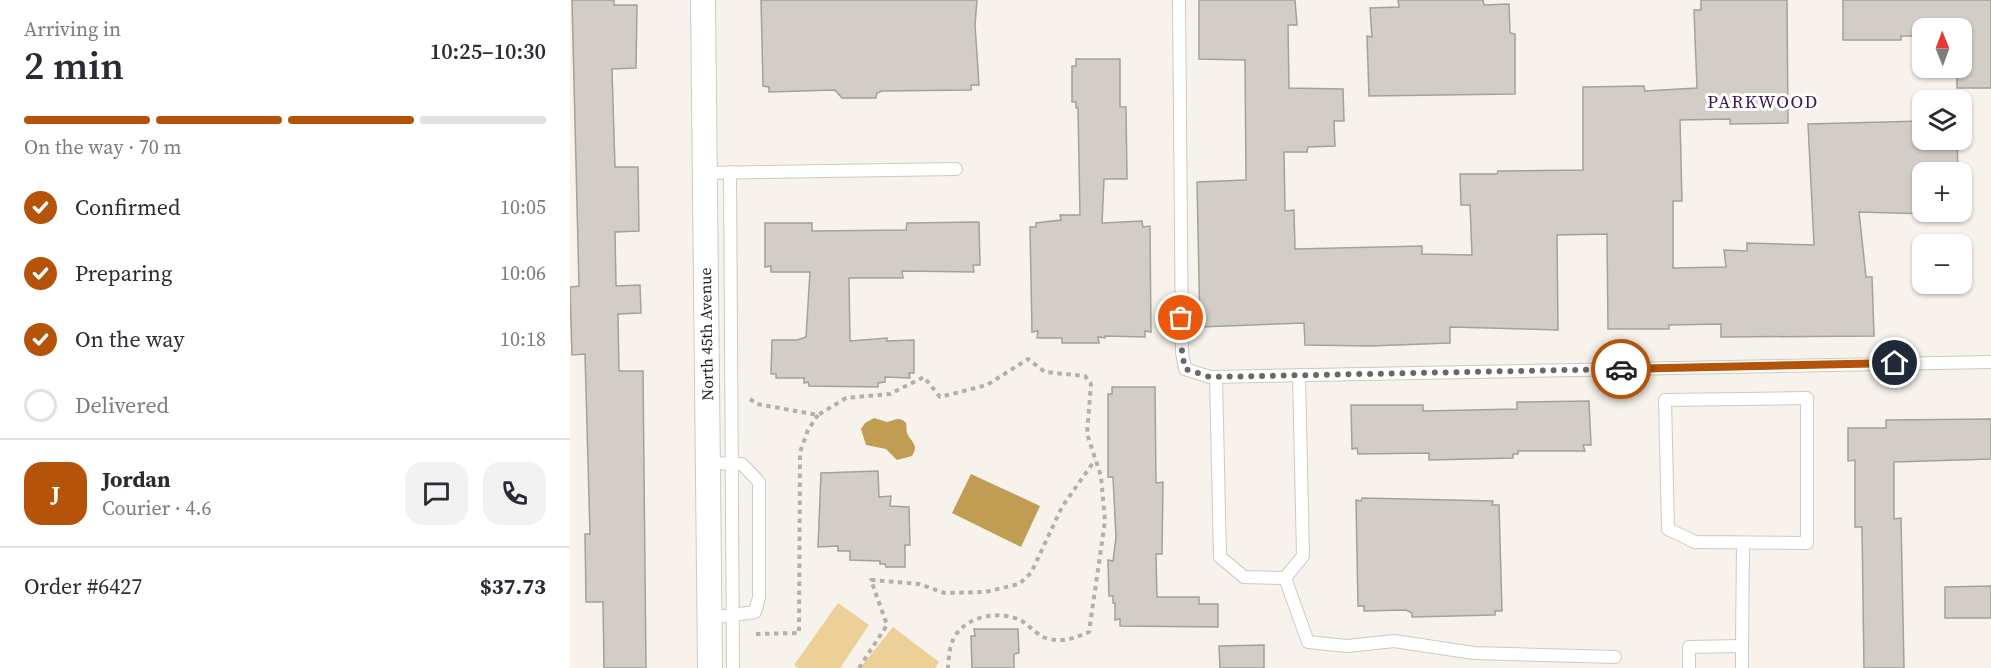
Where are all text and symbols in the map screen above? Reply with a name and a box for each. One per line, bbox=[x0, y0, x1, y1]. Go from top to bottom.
text: Arriving in bbox=[24, 15, 121, 43]
north arrow bbox=[1912, 18, 1972, 78]
map controls bbox=[1912, 18, 1972, 294]
text: 10:25–10:30 bbox=[430, 36, 546, 66]
text: 2 min bbox=[24, 39, 124, 92]
district label: PARKWOOD bbox=[1707, 89, 1819, 114]
button: layers bbox=[1912, 90, 1972, 150]
text: On the way · 70 m bbox=[24, 133, 181, 161]
button: + bbox=[1912, 162, 1972, 222]
icon: check bbox=[24, 191, 57, 224]
text: Confirmed bbox=[75, 192, 180, 222]
text: 10:05 bbox=[500, 193, 546, 221]
button: − bbox=[1912, 234, 1972, 294]
icon: check bbox=[24, 257, 57, 290]
text: Preparing bbox=[75, 258, 172, 288]
text: 10:06 bbox=[500, 259, 546, 287]
street label: North 45th Avenue bbox=[694, 267, 718, 401]
pin bbox=[1155, 292, 1206, 343]
icon: bag bbox=[1164, 301, 1197, 334]
icon: check bbox=[24, 323, 57, 356]
text: On the way bbox=[75, 324, 184, 354]
text: 10:18 bbox=[500, 325, 546, 353]
pin bbox=[1869, 337, 1920, 388]
courier bbox=[1591, 339, 1651, 399]
icon: home bbox=[1878, 346, 1911, 379]
icon: car bbox=[1605, 353, 1638, 386]
text: Delivered bbox=[75, 390, 169, 420]
button: chat bbox=[405, 462, 468, 525]
button: phone bbox=[483, 462, 546, 525]
text: Jordan bbox=[102, 464, 170, 494]
text: J bbox=[51, 478, 60, 508]
text: Courier · 4.6 bbox=[102, 494, 211, 522]
text: Order #6427 bbox=[24, 571, 142, 601]
text: $37.73 bbox=[480, 571, 546, 601]

